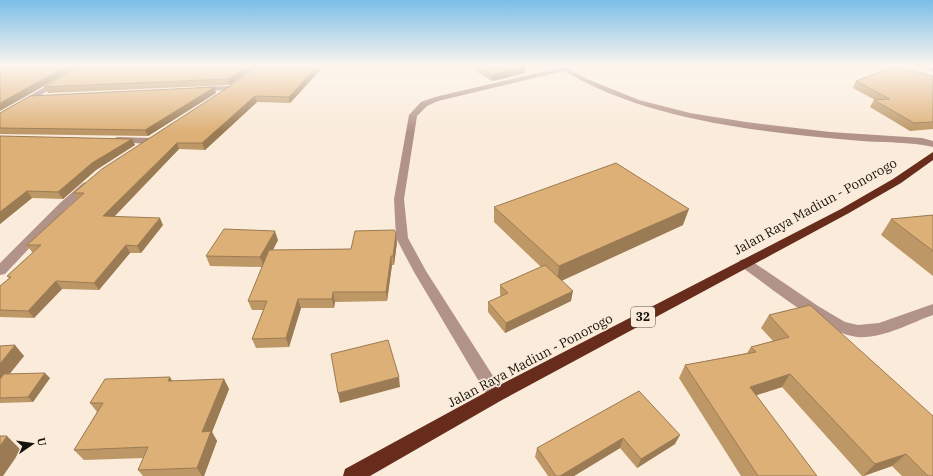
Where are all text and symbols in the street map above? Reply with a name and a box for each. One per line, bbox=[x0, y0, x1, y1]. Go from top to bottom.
street label: Jalan Raya Madiun - Ponorogo bbox=[731, 154, 900, 258]
road number: 32 bbox=[631, 307, 655, 327]
street label: Jalan Raya Madiun - Ponorogo bbox=[445, 310, 615, 411]
north arrow bbox=[12, 424, 52, 464]
text: U bbox=[34, 436, 50, 448]

